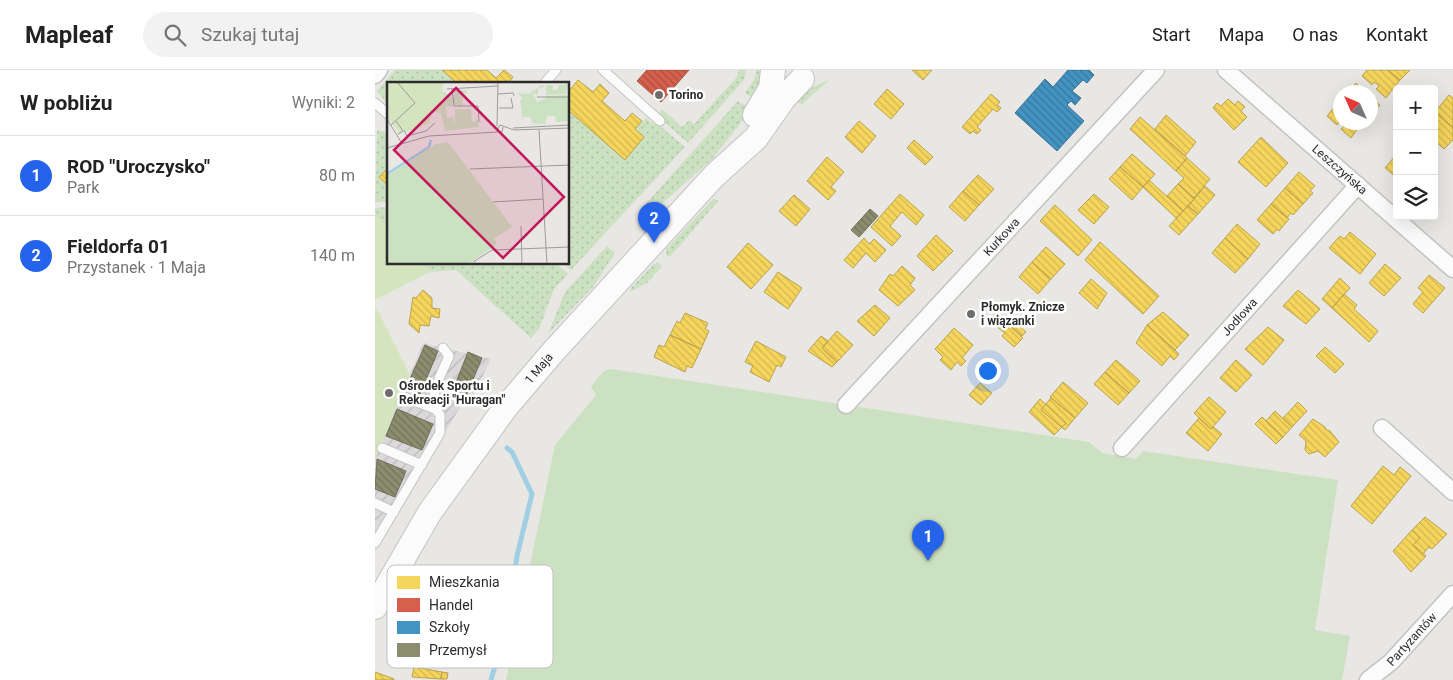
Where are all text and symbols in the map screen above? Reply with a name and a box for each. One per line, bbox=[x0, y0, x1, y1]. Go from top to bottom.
search box bbox=[143, 12, 493, 57]
text: Mapleaf bbox=[25, 21, 113, 49]
icon: search bbox=[161, 21, 189, 49]
text: Szukaj tutaj bbox=[201, 23, 299, 46]
text: Start bbox=[1152, 24, 1191, 45]
text: Mapa bbox=[1219, 24, 1264, 45]
text: O nas bbox=[1292, 24, 1338, 45]
text: Kontakt bbox=[1366, 24, 1428, 45]
inset map bbox=[387, 82, 570, 265]
north arrow bbox=[1333, 85, 1378, 130]
map controls bbox=[1393, 85, 1438, 220]
button: + bbox=[1393, 85, 1438, 130]
place label: Torino bbox=[669, 88, 703, 102]
marker: Torino bbox=[653, 89, 665, 101]
text: W pobliżu bbox=[20, 91, 113, 115]
text: Wyniki: 2 bbox=[292, 93, 355, 112]
button: − bbox=[1393, 130, 1438, 175]
street label: Leszczyńska bbox=[1309, 142, 1370, 197]
text: ROD "Uroczysko" bbox=[67, 155, 210, 178]
text: 1 bbox=[31, 166, 41, 185]
text: 80 m bbox=[319, 166, 355, 185]
button: layers bbox=[1393, 175, 1438, 220]
text: Park bbox=[67, 178, 99, 197]
pin: 2 bbox=[638, 202, 670, 243]
street label: Kurkowa bbox=[981, 215, 1023, 259]
text: Fieldorfa 01 bbox=[67, 235, 170, 258]
text: 2 bbox=[31, 246, 41, 265]
text: 140 m bbox=[310, 246, 355, 265]
text: Przystanek · 1 Maja bbox=[67, 258, 206, 277]
street label: Jodłowa bbox=[1219, 295, 1260, 339]
place label: Płomyk. Znicze i wiązanki bbox=[981, 300, 1065, 328]
marker: Płomyk. Znicze i wiązanki bbox=[965, 308, 977, 320]
street label: 1 Maja bbox=[522, 350, 556, 387]
your location bbox=[975, 358, 1001, 384]
place label: Ośrodek Sportu i Rekreacji "Huragan" bbox=[399, 379, 505, 407]
marker: Ośrodek Sportu i Rekreacji "Huragan" bbox=[383, 387, 395, 399]
pin: 1 bbox=[912, 520, 944, 561]
legend bbox=[387, 565, 553, 668]
text: Mieszkania bbox=[429, 574, 500, 590]
text: Handel bbox=[429, 597, 473, 613]
street label: Partyzantów bbox=[1384, 610, 1439, 669]
text: Szkoły bbox=[429, 619, 470, 635]
text: Przemysł bbox=[429, 642, 487, 658]

